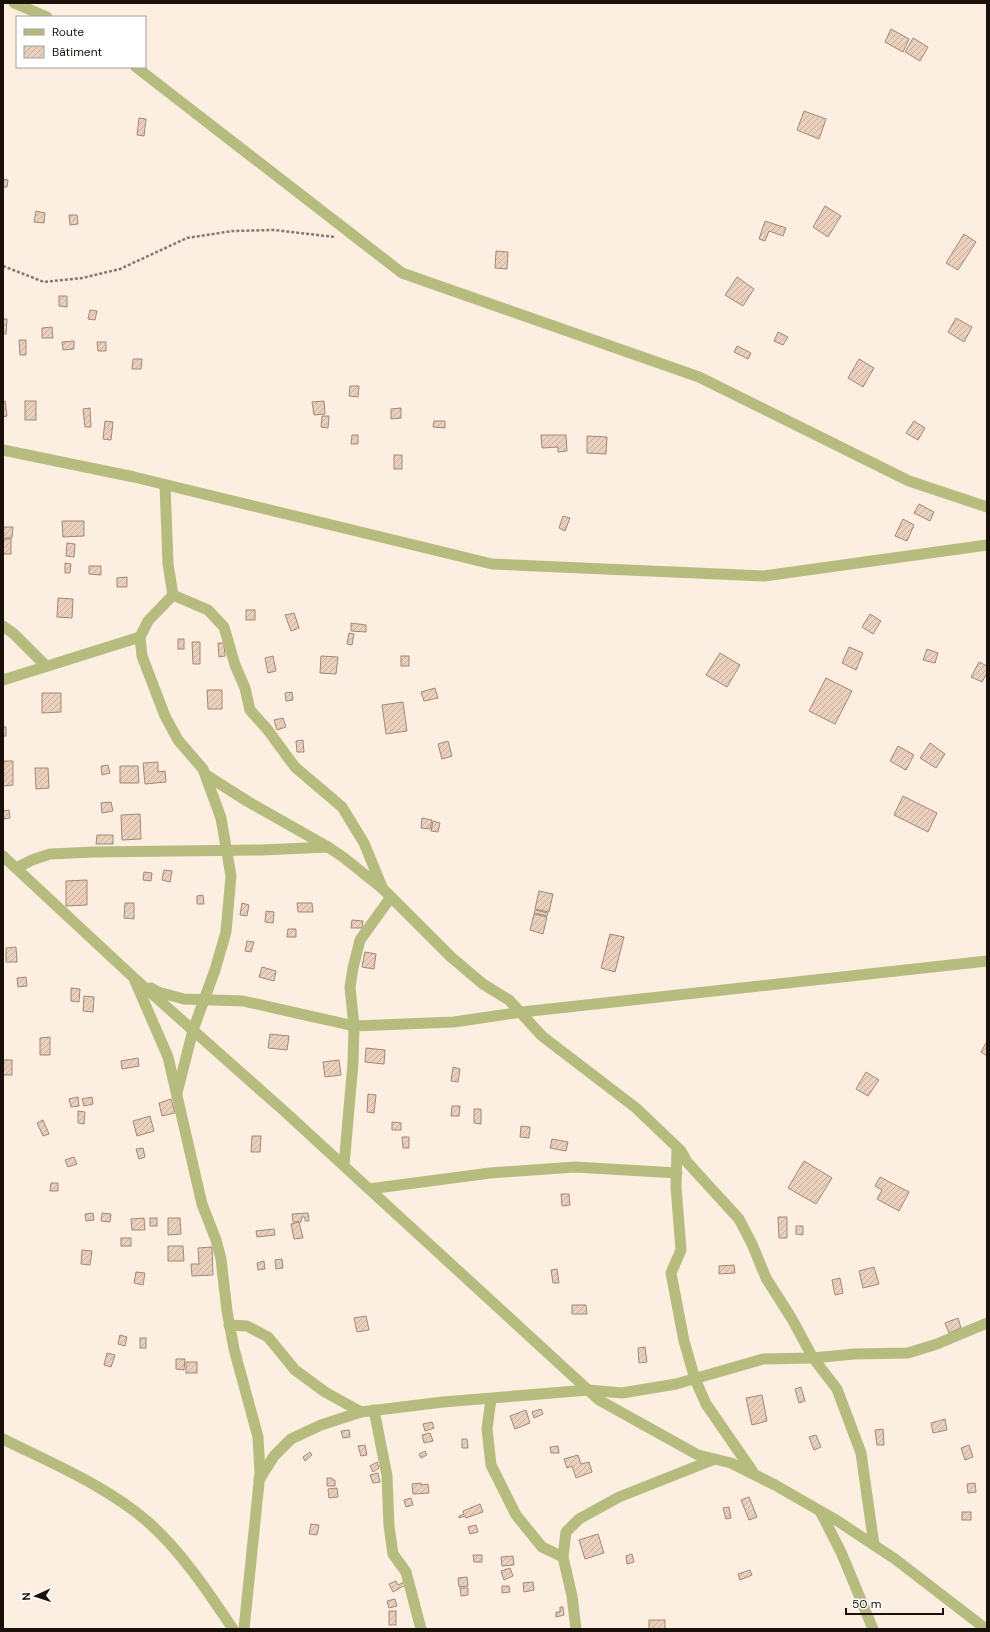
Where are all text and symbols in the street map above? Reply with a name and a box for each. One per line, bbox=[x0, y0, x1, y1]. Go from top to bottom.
legend bbox=[16, 16, 146, 68]
text: Route bbox=[52, 24, 84, 40]
text: Bâtiment bbox=[52, 44, 103, 60]
north arrow bbox=[16, 1576, 56, 1616]
scale bar bbox=[846, 1590, 943, 1616]
text: N bbox=[19, 1592, 33, 1601]
text: 50 m bbox=[852, 1596, 881, 1612]

